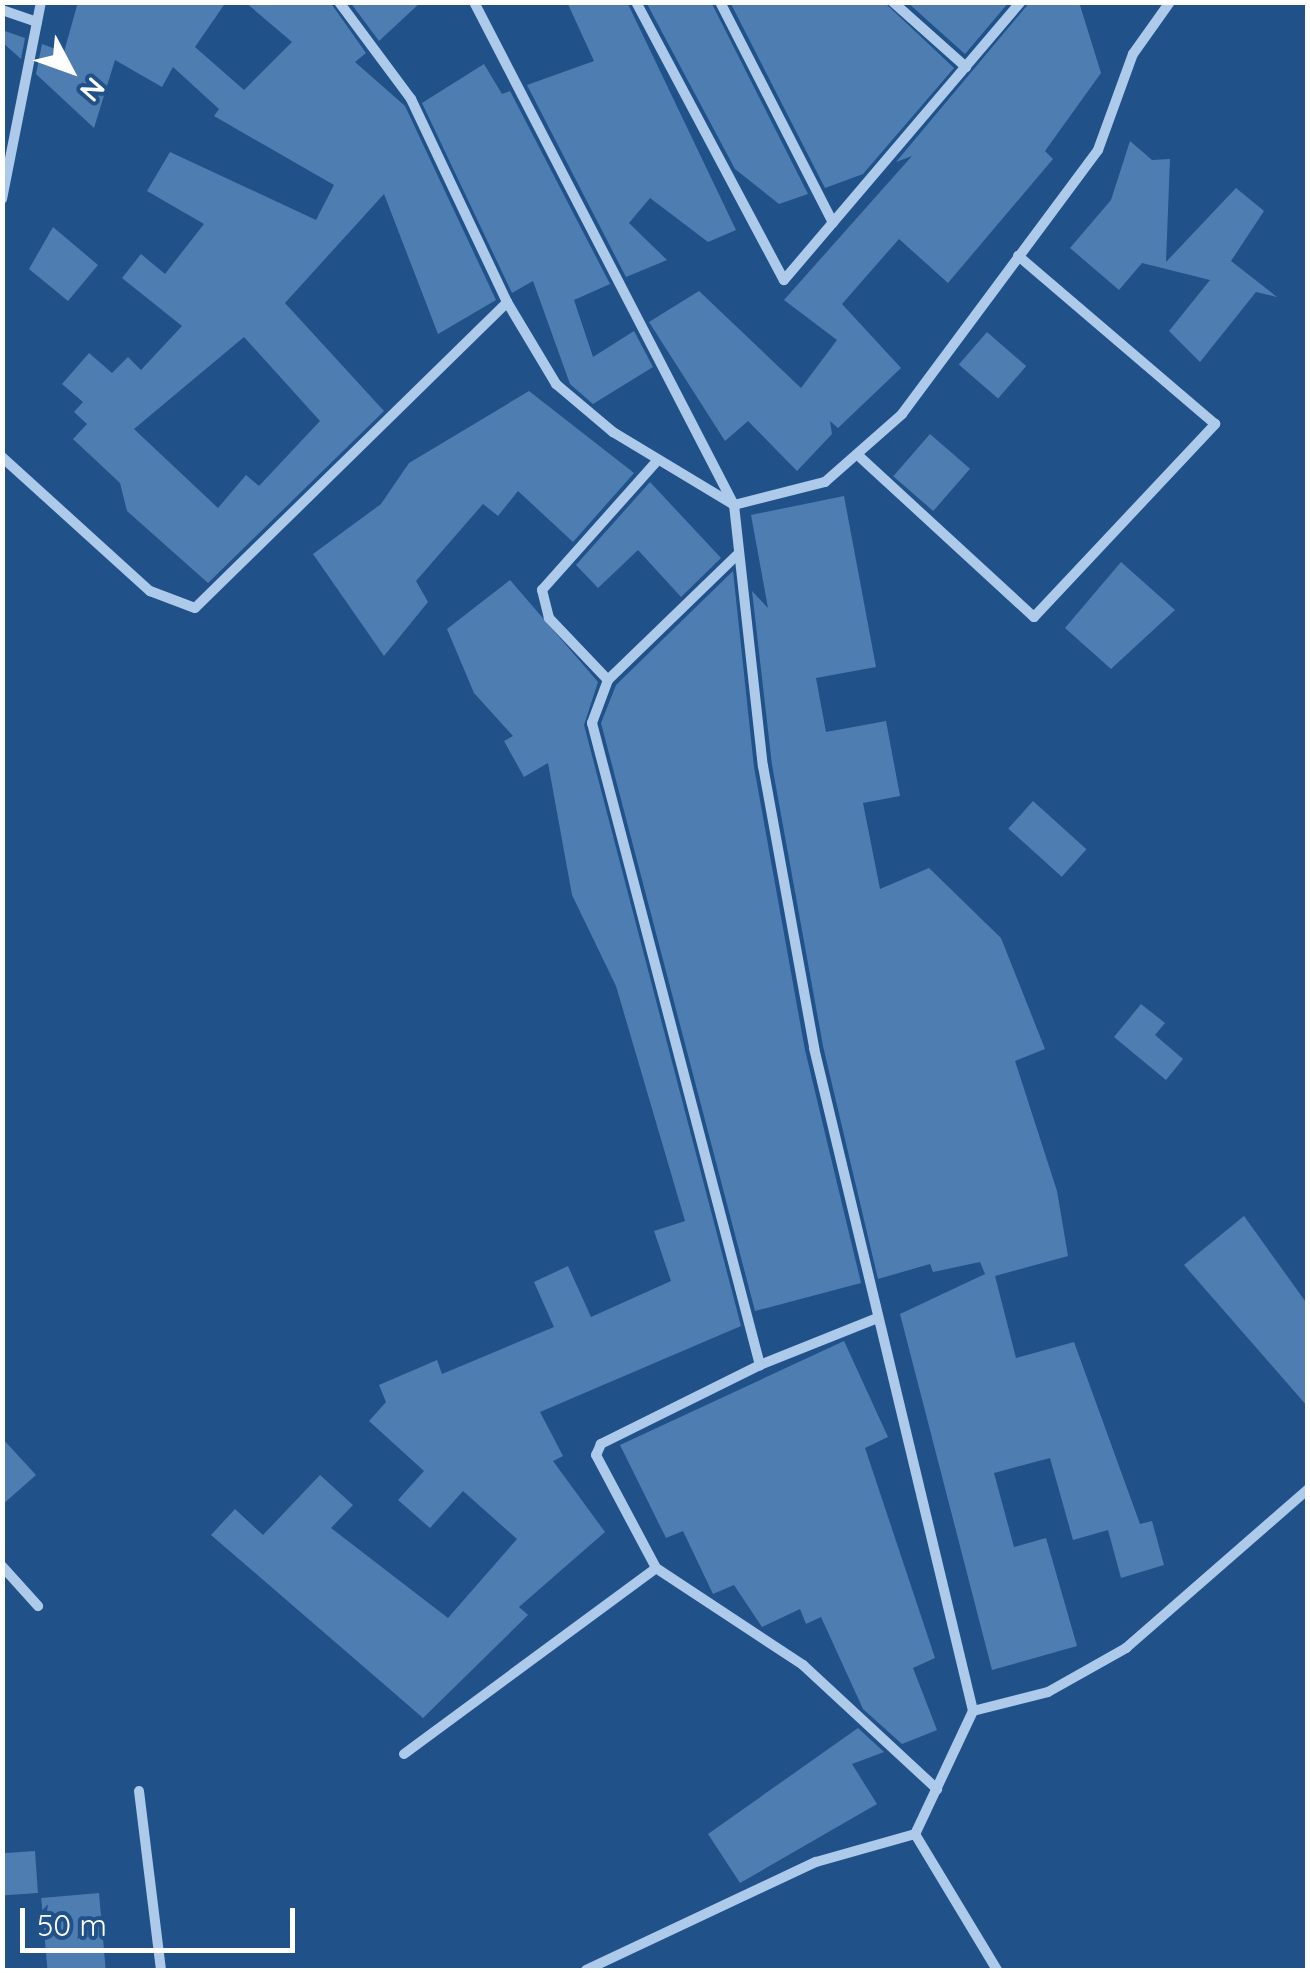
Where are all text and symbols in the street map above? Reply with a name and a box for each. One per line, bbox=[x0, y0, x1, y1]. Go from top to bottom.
north arrow bbox=[20, 20, 120, 120]
text: N bbox=[73, 71, 113, 109]
scale bar bbox=[25, 1888, 300, 1950]
text: 50 m bbox=[37, 1906, 107, 1944]

